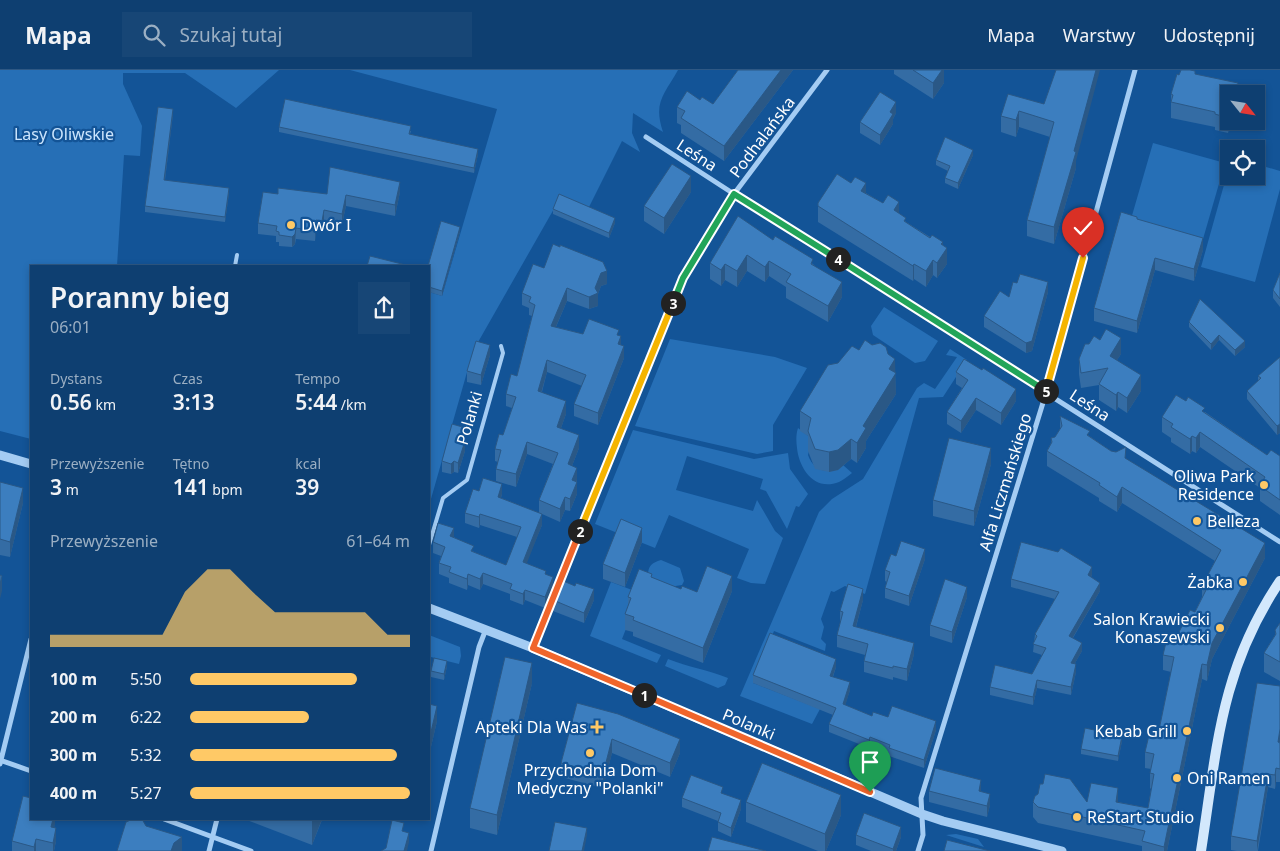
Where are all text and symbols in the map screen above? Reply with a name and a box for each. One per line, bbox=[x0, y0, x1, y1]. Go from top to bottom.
search box bbox=[122, 12, 472, 57]
text: Mapa bbox=[25, 18, 92, 51]
icon: search bbox=[140, 21, 168, 49]
text: Szukaj tutaj bbox=[180, 22, 282, 48]
text: Mapa bbox=[987, 23, 1035, 47]
text: Warstwy bbox=[1063, 23, 1135, 47]
text: Udostępnij bbox=[1163, 23, 1255, 47]
north arrow bbox=[1220, 85, 1265, 130]
map controls bbox=[1220, 85, 1265, 185]
street label: Podhalańska bbox=[724, 92, 800, 182]
park label: Lasy Oliwskie bbox=[14, 123, 114, 145]
street label: Leśna bbox=[673, 134, 721, 176]
button: locate bbox=[1220, 140, 1265, 185]
pin bbox=[1062, 207, 1104, 258]
place label: Dwór I bbox=[301, 214, 351, 236]
icon: check bbox=[1069, 214, 1097, 242]
marker: Dwór I bbox=[285, 219, 297, 231]
pin: 4 bbox=[826, 246, 850, 272]
text: 4 bbox=[834, 250, 843, 269]
text: Poranny bieg bbox=[50, 278, 230, 316]
button: share bbox=[358, 282, 410, 334]
pin: 3 bbox=[660, 290, 686, 316]
text: 3 bbox=[669, 294, 678, 313]
text: 06:01 bbox=[50, 316, 91, 338]
text: Dystans bbox=[50, 369, 102, 388]
text: Czas bbox=[173, 369, 203, 388]
text: Tempo bbox=[295, 369, 340, 388]
pin: 5 bbox=[1034, 378, 1058, 404]
text: 5 bbox=[1042, 382, 1051, 401]
street label: Leśna bbox=[1066, 384, 1114, 426]
text: 0.56 bbox=[50, 388, 92, 416]
text: 3:13 bbox=[173, 388, 215, 416]
text: 5:44 bbox=[295, 388, 337, 416]
street label: Polanki bbox=[451, 389, 487, 447]
text: km bbox=[92, 395, 116, 414]
text: /km bbox=[337, 395, 367, 414]
street label: Alfa Liczmańskiego bbox=[974, 410, 1036, 554]
text: Przewyższenie bbox=[50, 454, 145, 473]
text: Tętno bbox=[173, 454, 210, 473]
text: kcal bbox=[295, 454, 321, 473]
place label: Oliwa Park Residence bbox=[1174, 465, 1254, 505]
text: 3 bbox=[50, 473, 62, 501]
text: 141 bbox=[173, 473, 209, 501]
text: 39 bbox=[295, 473, 319, 501]
marker: Oliwa Park Residence bbox=[1258, 479, 1270, 491]
text: m bbox=[62, 480, 79, 499]
text: bpm bbox=[209, 480, 243, 499]
place label: Belleza bbox=[1207, 510, 1260, 532]
marker: Belleza bbox=[1191, 515, 1203, 527]
pin: 2 bbox=[568, 518, 592, 544]
text: 2 bbox=[576, 522, 585, 541]
text: Przewyższenie bbox=[50, 530, 158, 552]
text: 61–64 m bbox=[346, 530, 410, 552]
place label: Żabka bbox=[1188, 571, 1233, 593]
marker: Żabka bbox=[1237, 576, 1249, 588]
place label: Salon Krawiecki Konaszewski bbox=[1093, 608, 1210, 648]
marker: Salon Krawiecki Konaszewski bbox=[1214, 622, 1226, 634]
text: 100 m bbox=[50, 668, 97, 690]
text: 5:50 bbox=[130, 668, 162, 690]
pin: 1 bbox=[632, 682, 656, 708]
text: 1 bbox=[640, 686, 649, 705]
street label: Polanki bbox=[719, 703, 779, 745]
text: 200 m bbox=[50, 706, 97, 728]
text: 6:22 bbox=[130, 706, 162, 728]
place label: Apteki Dla Was bbox=[475, 716, 587, 738]
place label: Kebab Grill bbox=[1095, 720, 1177, 742]
marker: Apteki Dla Was bbox=[591, 721, 603, 733]
marker: Kebab Grill bbox=[1181, 725, 1193, 737]
pin bbox=[849, 741, 891, 792]
text: 300 m bbox=[50, 744, 97, 766]
text: 5:32 bbox=[130, 744, 162, 766]
marker: Przychodnia Dom Medyczny "Polanki" bbox=[584, 747, 596, 759]
icon: arrive bbox=[856, 748, 884, 776]
place label: Przychodnia Dom Medyczny "Polanki" bbox=[516, 759, 664, 799]
place label: Oni Ramen bbox=[1187, 767, 1270, 789]
marker: Oni Ramen bbox=[1171, 772, 1183, 784]
text: 400 m bbox=[50, 782, 97, 804]
text: 5:27 bbox=[130, 782, 162, 804]
place label: ReStart Studio bbox=[1087, 806, 1194, 828]
marker: ReStart Studio bbox=[1071, 811, 1083, 823]

